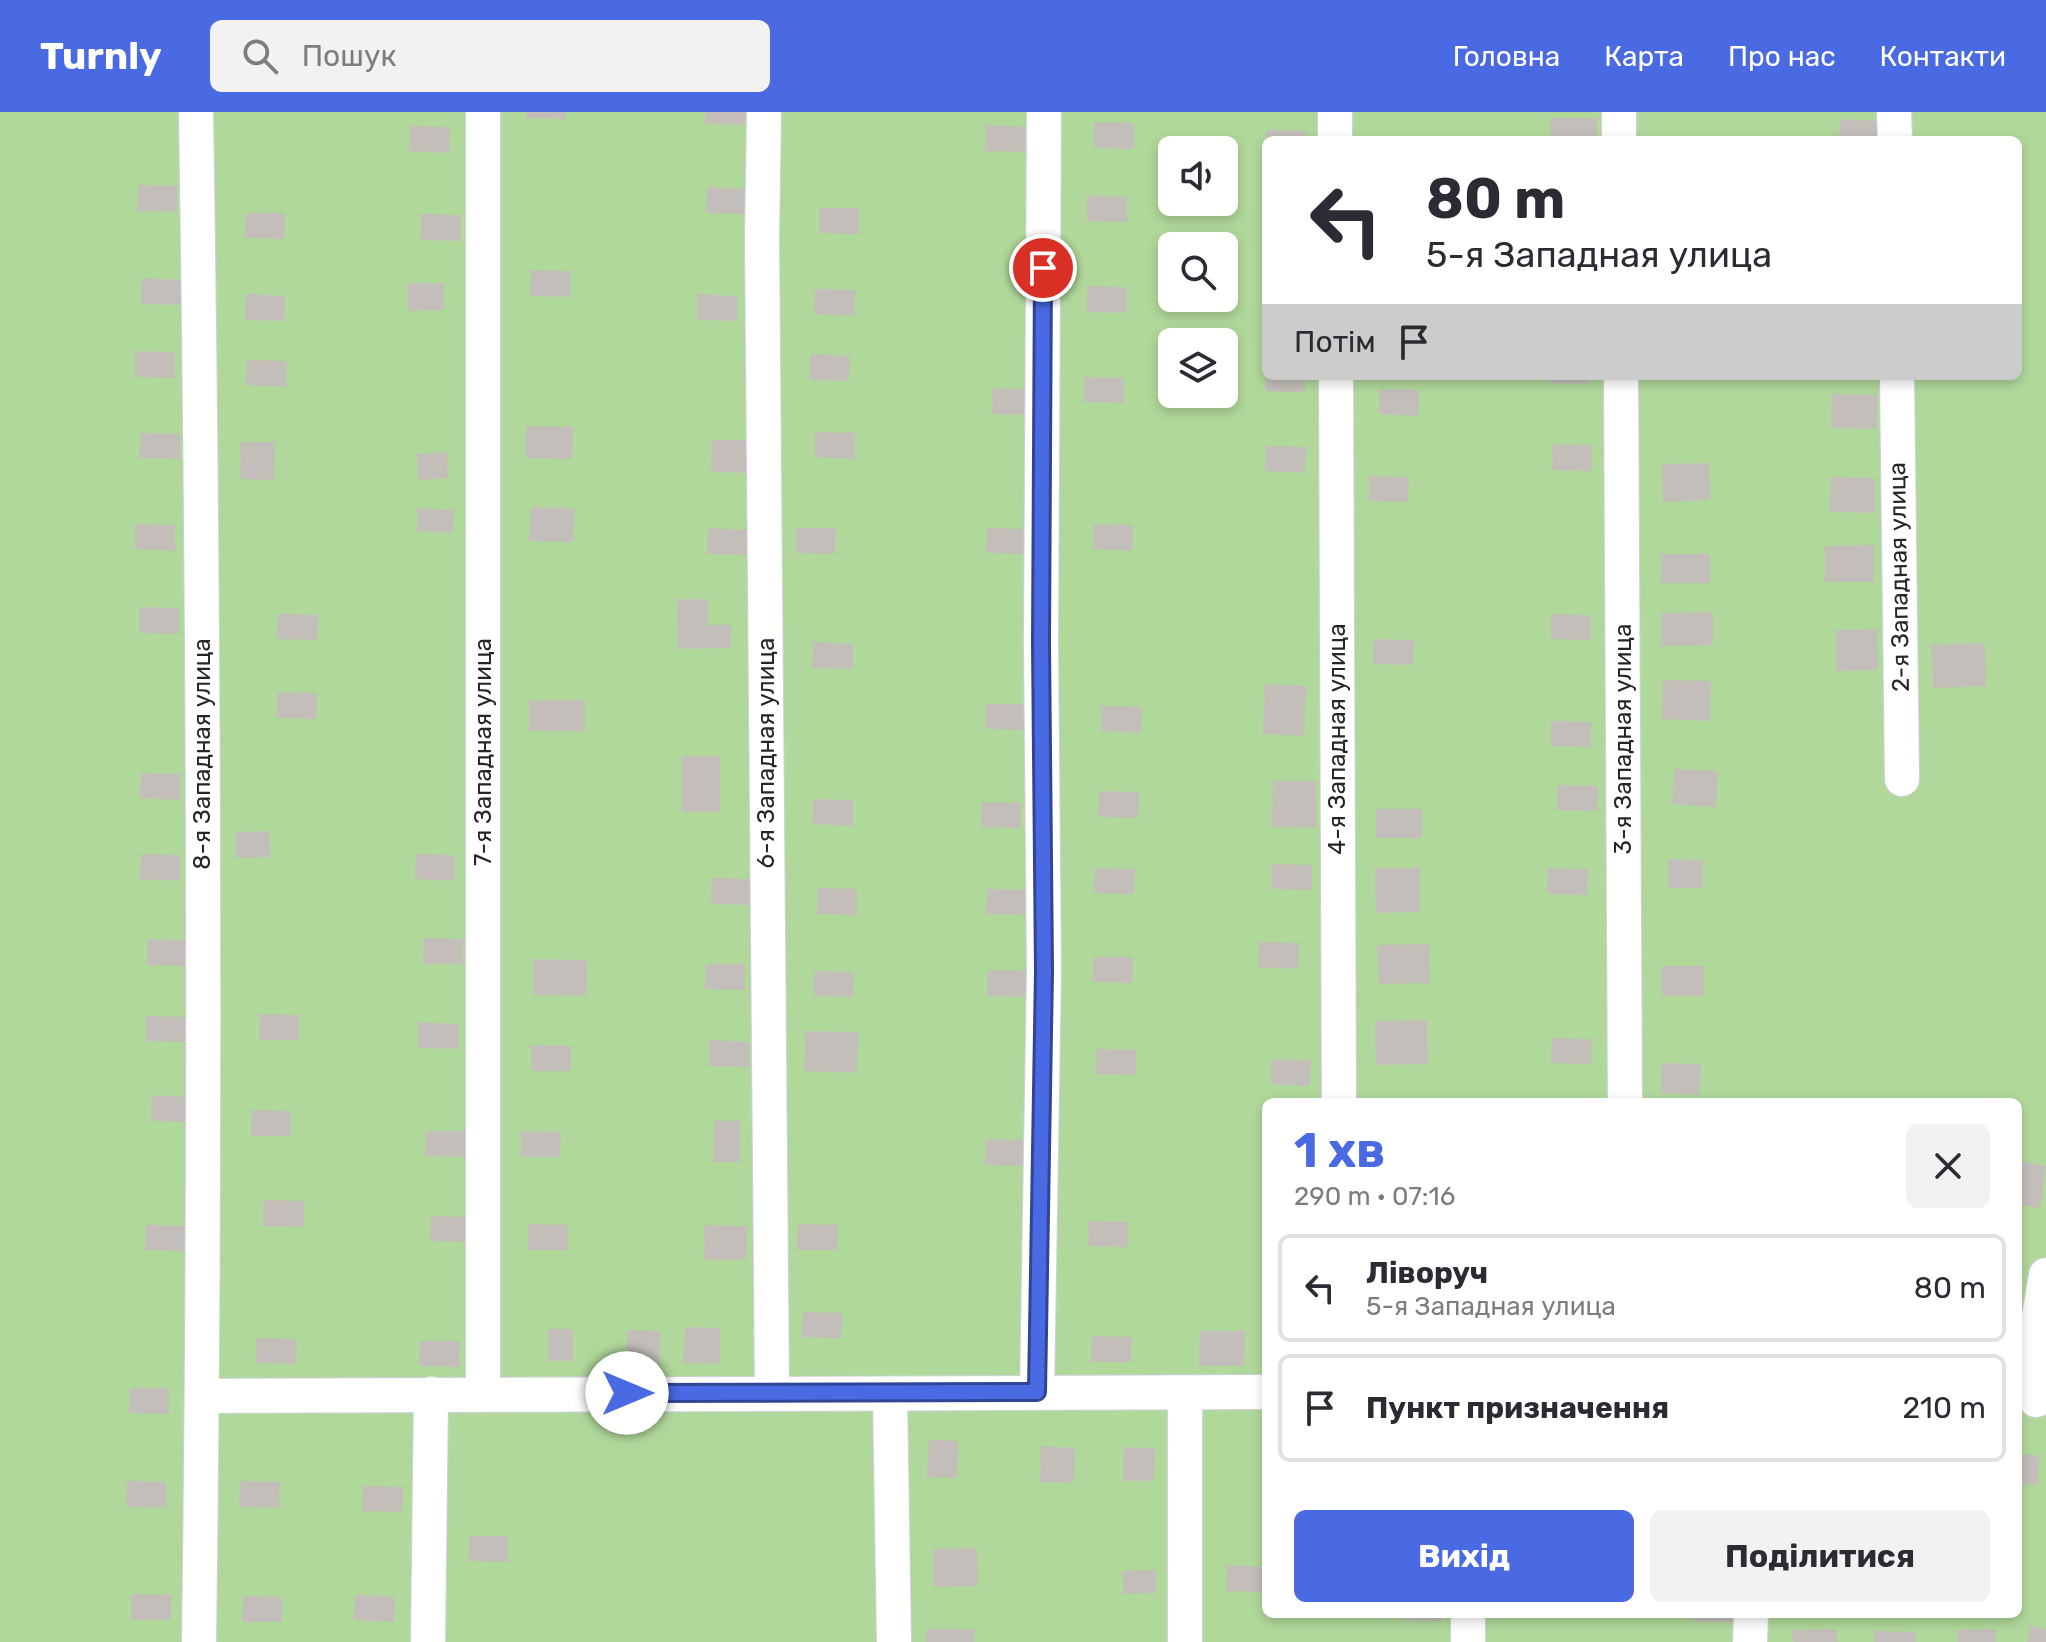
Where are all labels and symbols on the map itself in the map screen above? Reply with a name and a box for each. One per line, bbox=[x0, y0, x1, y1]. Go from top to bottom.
pin bbox=[1009, 234, 1077, 302]
street label: 2-я Западная улица bbox=[1883, 462, 1915, 692]
street label: 4-я Западная улица bbox=[1323, 623, 1351, 855]
street label: 3-я Западная улица bbox=[1609, 624, 1637, 854]
street label: 8-я Западная улица bbox=[188, 638, 216, 870]
street label: 7-я Западная улица bbox=[469, 638, 497, 866]
street label: 6-я Западная улица bbox=[752, 638, 780, 868]
position arrow bbox=[585, 1351, 669, 1435]

